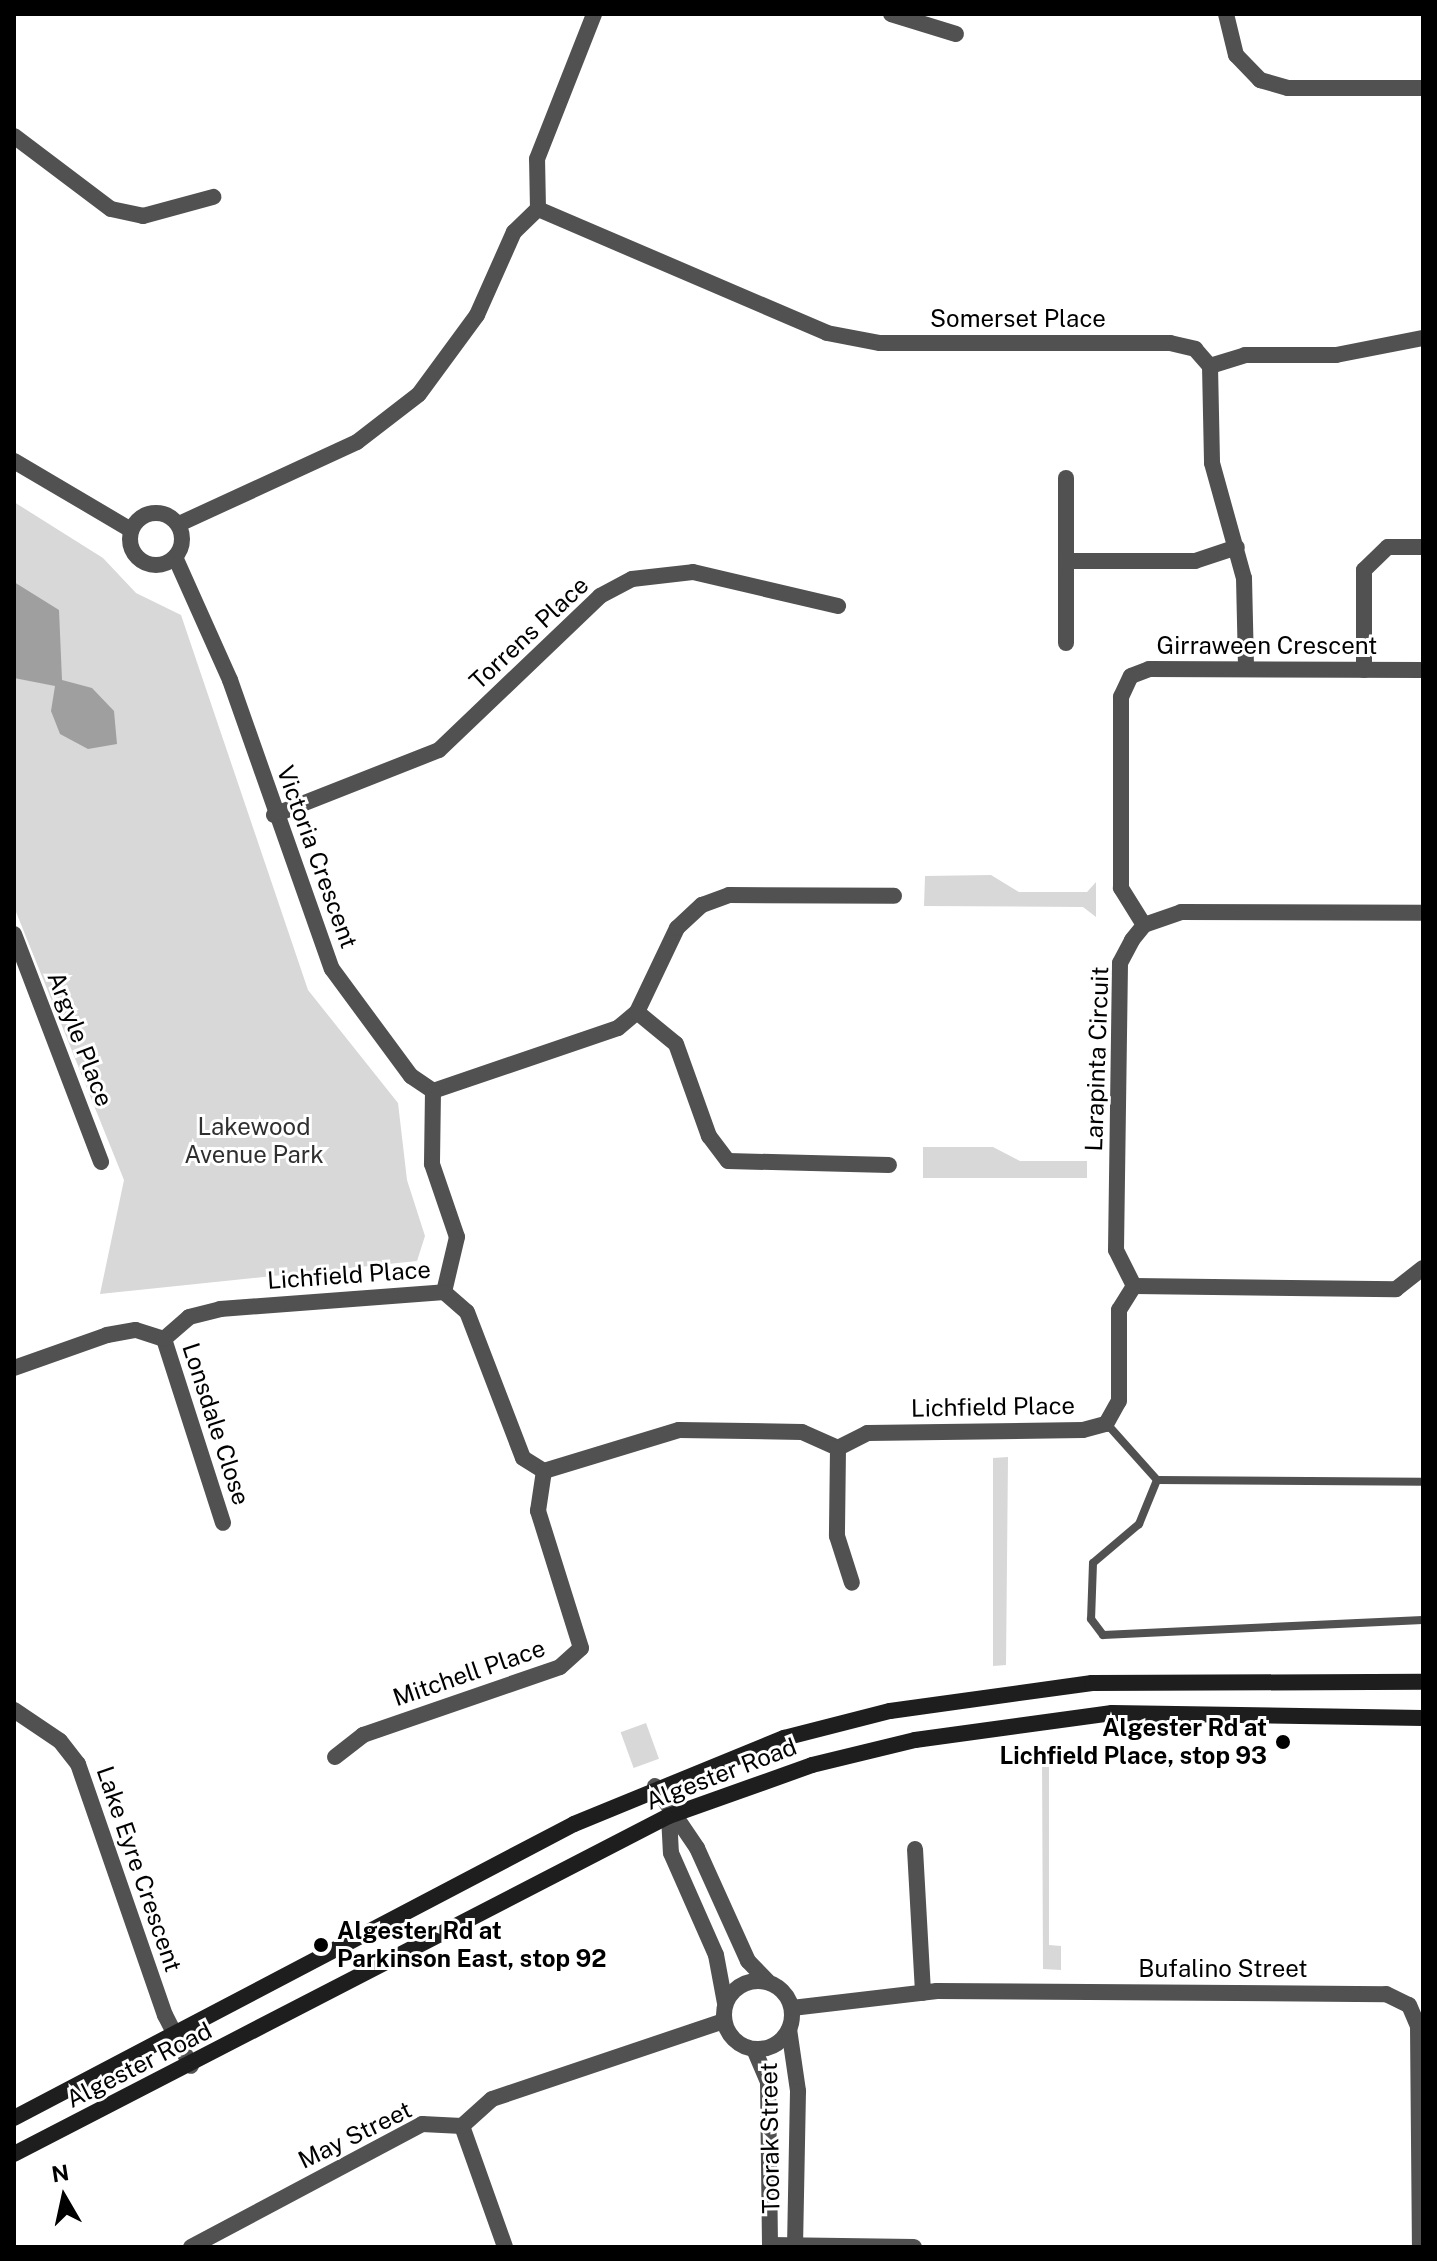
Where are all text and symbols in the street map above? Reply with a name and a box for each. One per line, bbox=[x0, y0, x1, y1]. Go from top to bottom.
street label: Somerset Place bbox=[930, 305, 1106, 333]
street label: Torrens Place bbox=[463, 571, 595, 695]
street label: Girraween Crescent bbox=[1157, 632, 1377, 660]
street label: Victoria Crescent bbox=[271, 762, 363, 952]
street label: Larapinta Circuit bbox=[1079, 966, 1115, 1152]
street label: Argyle Place bbox=[41, 967, 119, 1111]
park label: Lakewood Avenue Park bbox=[184, 1113, 324, 1169]
street label: Lichfield Place bbox=[266, 1255, 432, 1295]
street label: Lonsdale Close bbox=[176, 1339, 256, 1509]
street label: Lichfield Place bbox=[911, 1391, 1075, 1423]
street label: Mitchell Place bbox=[389, 1634, 549, 1712]
place label: Algester Rd at Lichfield Place, stop 93 bbox=[999, 1714, 1267, 1770]
street label: Algester Road bbox=[642, 1732, 800, 1816]
marker: Algester Rd at Lichfield Place, stop 93 bbox=[1274, 1733, 1292, 1751]
street label: Lake Eyre Crescent bbox=[90, 1762, 188, 1976]
place label: Algester Rd at Parkinson East, stop 92 bbox=[337, 1917, 607, 1973]
marker: Algester Rd at Parkinson East, stop 92 bbox=[312, 1936, 330, 1954]
street label: Bufalino Street bbox=[1138, 1955, 1308, 1983]
street label: Algester Road bbox=[62, 2016, 216, 2114]
street label: Toorak Street bbox=[754, 2062, 786, 2214]
street label: May Street bbox=[293, 2095, 417, 2175]
north arrow bbox=[24, 2157, 104, 2237]
text: N bbox=[50, 2159, 71, 2187]

